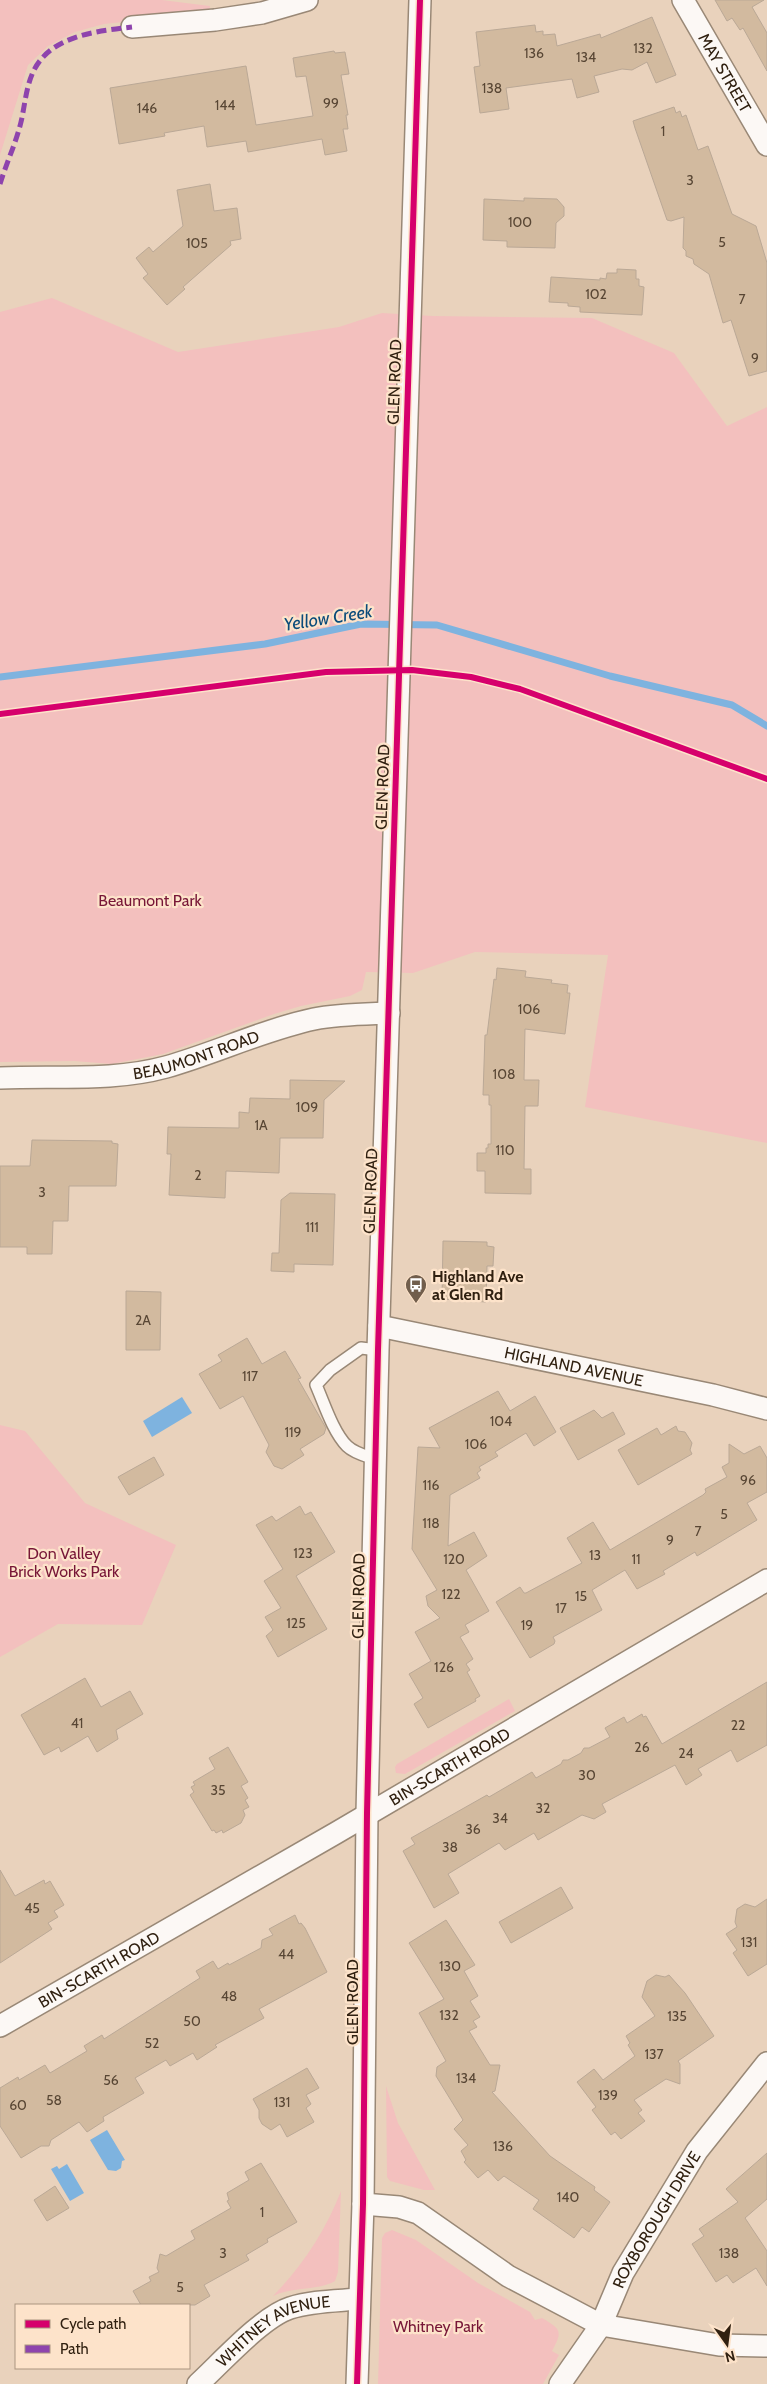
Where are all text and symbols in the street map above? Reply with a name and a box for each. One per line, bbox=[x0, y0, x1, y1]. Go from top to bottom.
street label: MAY STREET bbox=[694, 30, 755, 116]
house number: 132 bbox=[633, 39, 653, 57]
house number: 136 bbox=[524, 44, 544, 62]
house number: 134 bbox=[576, 48, 596, 66]
house number: 138 bbox=[482, 79, 502, 97]
house number: 99 bbox=[323, 94, 339, 112]
house number: 144 bbox=[215, 96, 235, 114]
house number: 146 bbox=[137, 99, 157, 117]
house number: 1 bbox=[661, 122, 665, 140]
house number: 3 bbox=[686, 171, 694, 189]
house number: 100 bbox=[508, 213, 532, 231]
house number: 5 bbox=[718, 233, 726, 251]
house number: 105 bbox=[186, 234, 208, 252]
house number: 102 bbox=[585, 285, 607, 303]
house number: 7 bbox=[738, 290, 746, 308]
street label: GLEN ROAD bbox=[384, 339, 405, 425]
house number: 9 bbox=[751, 349, 759, 367]
water label: Yellow Creek bbox=[282, 600, 375, 636]
street label: GLEN ROAD bbox=[372, 744, 393, 830]
park label: Beaumont Park bbox=[98, 891, 202, 910]
house number: 106 bbox=[518, 1000, 540, 1018]
street label: BEAUMONT ROAD bbox=[132, 1027, 262, 1084]
house number: 108 bbox=[493, 1065, 515, 1083]
house number: 109 bbox=[296, 1098, 318, 1116]
house number: 1A bbox=[254, 1116, 268, 1134]
house number: 110 bbox=[496, 1141, 515, 1159]
street label: GLEN ROAD bbox=[360, 1148, 381, 1234]
house number: 2 bbox=[194, 1166, 202, 1184]
house number: 3 bbox=[38, 1183, 46, 1201]
house number: 111 bbox=[305, 1218, 319, 1236]
place label: Highland Ave at Glen Rd bbox=[432, 1267, 523, 1304]
bus stop icon: Highland Ave at Glen Rd bbox=[404, 1273, 428, 1304]
house number: 2A bbox=[135, 1311, 151, 1329]
street label: HIGHLAND AVENUE bbox=[503, 1343, 645, 1390]
house number: 117 bbox=[242, 1367, 258, 1385]
house number: 104 bbox=[490, 1412, 512, 1430]
house number: 119 bbox=[284, 1423, 302, 1441]
house number: 106 bbox=[465, 1435, 487, 1453]
house number: 96 bbox=[740, 1471, 756, 1489]
house number: 116 bbox=[422, 1476, 440, 1494]
house number: 5 bbox=[720, 1505, 728, 1523]
house number: 118 bbox=[422, 1514, 440, 1532]
house number: 7 bbox=[694, 1522, 702, 1540]
house number: 9 bbox=[666, 1531, 674, 1549]
park label: Don Valley Brick Works Park bbox=[9, 1544, 120, 1581]
house number: 123 bbox=[293, 1544, 313, 1562]
house number: 13 bbox=[589, 1546, 601, 1564]
house number: 120 bbox=[443, 1550, 465, 1568]
house number: 11 bbox=[631, 1550, 641, 1568]
street label: GLEN ROAD bbox=[348, 1553, 369, 1639]
house number: 122 bbox=[441, 1585, 461, 1603]
house number: 15 bbox=[575, 1587, 587, 1605]
house number: 17 bbox=[555, 1599, 567, 1617]
house number: 125 bbox=[286, 1614, 306, 1632]
house number: 19 bbox=[521, 1616, 533, 1634]
house number: 126 bbox=[434, 1658, 454, 1676]
house number: 41 bbox=[71, 1714, 83, 1732]
house number: 22 bbox=[731, 1716, 745, 1734]
street label: BIN-SCARTH ROAD bbox=[386, 1724, 513, 1810]
house number: 26 bbox=[634, 1738, 650, 1756]
house number: 24 bbox=[678, 1744, 694, 1762]
house number: 30 bbox=[578, 1766, 596, 1784]
house number: 35 bbox=[210, 1781, 226, 1799]
house number: 32 bbox=[536, 1799, 550, 1817]
house number: 34 bbox=[492, 1809, 508, 1827]
house number: 36 bbox=[465, 1820, 481, 1838]
house number: 38 bbox=[442, 1838, 458, 1856]
house number: 45 bbox=[24, 1899, 40, 1917]
street label: BIN-SCARTH ROAD bbox=[35, 1927, 163, 2012]
house number: 131 bbox=[741, 1933, 757, 1951]
house number: 44 bbox=[278, 1945, 294, 1963]
house number: 130 bbox=[439, 1957, 461, 1975]
street label: GLEN ROAD bbox=[343, 1959, 362, 2045]
house number: 48 bbox=[221, 1987, 237, 2005]
house number: 132 bbox=[439, 2006, 459, 2024]
house number: 135 bbox=[667, 2007, 687, 2025]
house number: 50 bbox=[183, 2012, 201, 2030]
house number: 52 bbox=[145, 2034, 159, 2052]
house number: 137 bbox=[644, 2045, 664, 2063]
house number: 134 bbox=[456, 2069, 476, 2087]
house number: 56 bbox=[103, 2071, 119, 2089]
house number: 139 bbox=[598, 2086, 618, 2104]
house number: 58 bbox=[46, 2091, 62, 2109]
house number: 131 bbox=[274, 2093, 290, 2111]
house number: 60 bbox=[9, 2096, 27, 2114]
house number: 136 bbox=[493, 2137, 513, 2155]
street label: ROXBOROUGH DRIVE bbox=[609, 2148, 705, 2291]
house number: 140 bbox=[557, 2188, 579, 2206]
house number: 1 bbox=[260, 2203, 264, 2221]
house number: 3 bbox=[219, 2244, 227, 2262]
house number: 138 bbox=[719, 2244, 739, 2262]
house number: 5 bbox=[176, 2278, 184, 2296]
street label: WHITNEY AVENUE bbox=[213, 2292, 331, 2371]
legend bbox=[15, 2304, 190, 2369]
text: Cycle path bbox=[60, 2315, 126, 2333]
park label: Whitney Park bbox=[393, 2317, 484, 2336]
north arrow bbox=[702, 2319, 752, 2369]
text: Path bbox=[60, 2340, 89, 2358]
text: N bbox=[723, 2347, 737, 2367]

